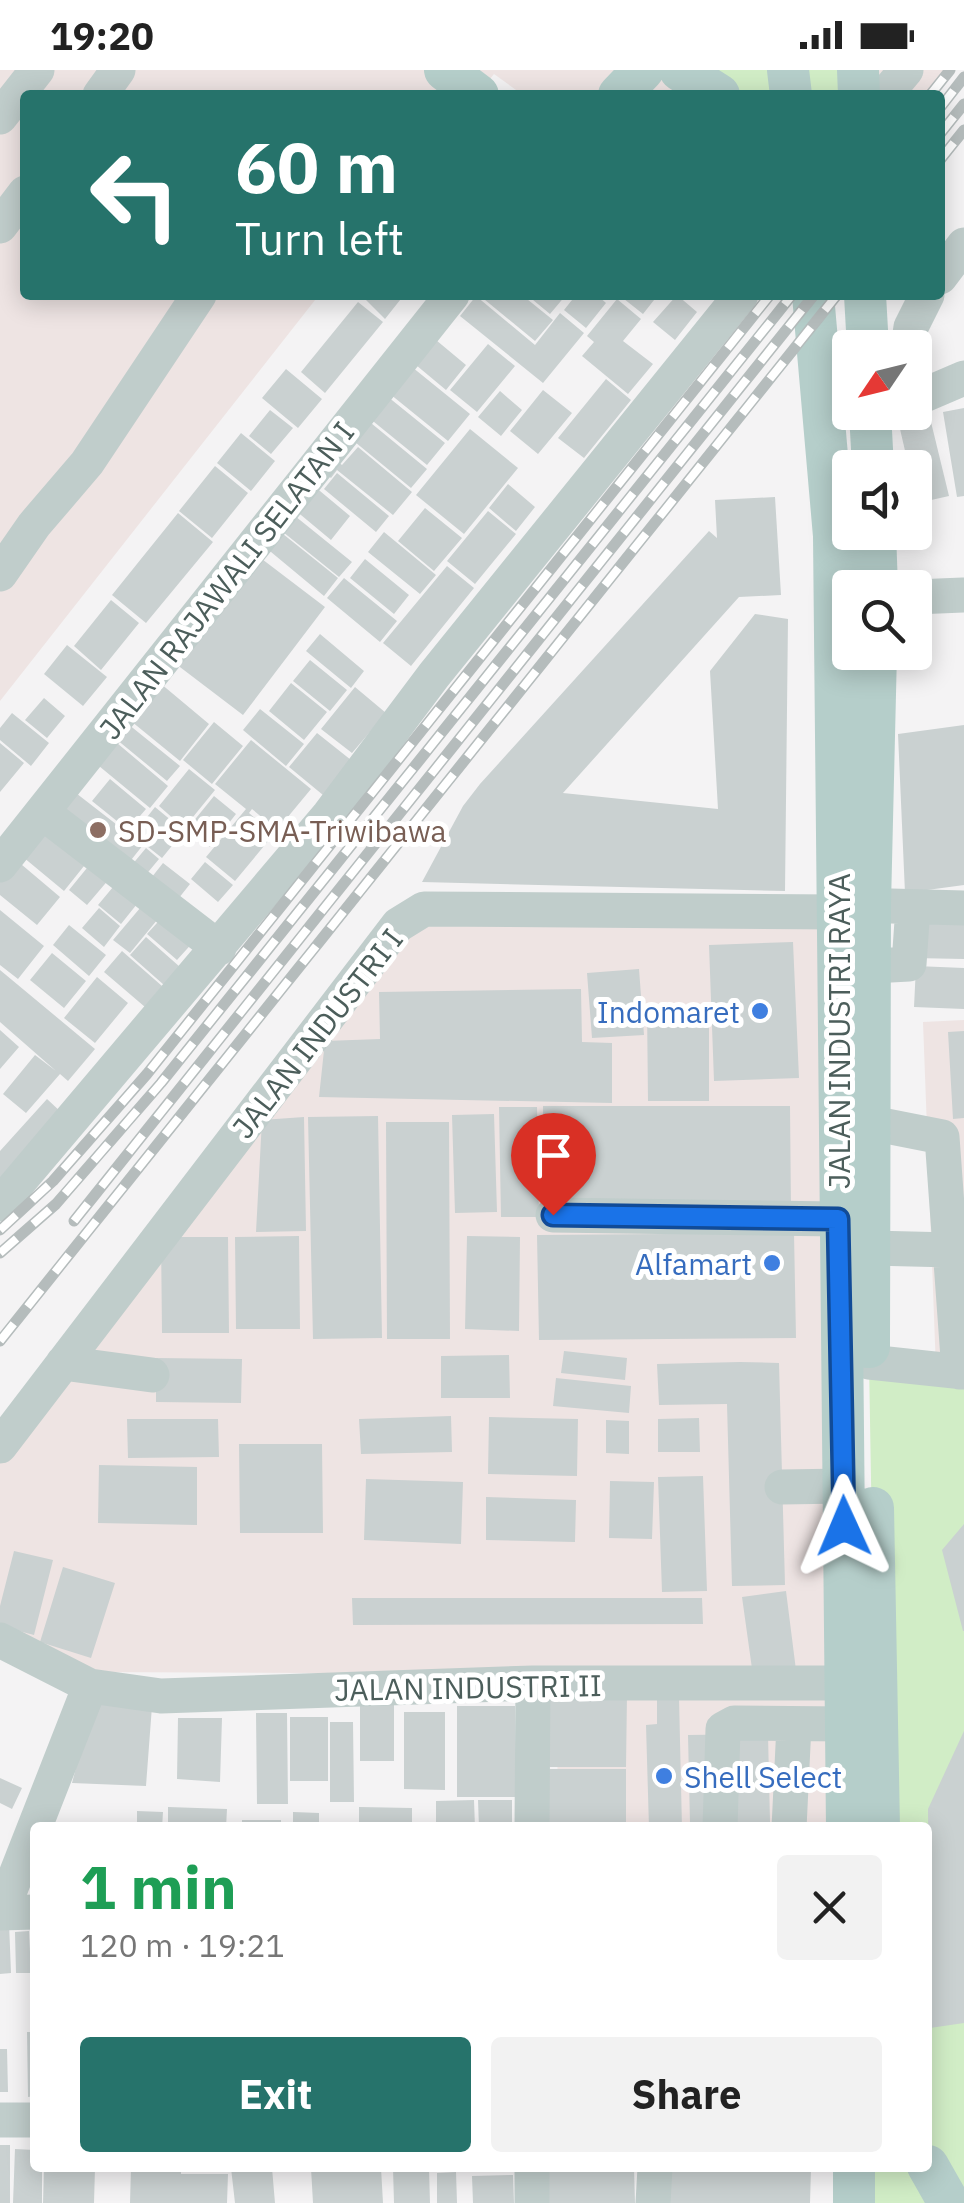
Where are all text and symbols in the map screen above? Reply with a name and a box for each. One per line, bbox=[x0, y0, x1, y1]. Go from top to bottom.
text: 19:20 bbox=[50, 11, 154, 60]
text: 60 m bbox=[235, 121, 398, 212]
icon: left bbox=[70, 130, 200, 260]
text: Turn left bbox=[235, 209, 404, 267]
north arrow bbox=[832, 330, 932, 430]
map controls bbox=[832, 330, 932, 670]
street label: JALAN RAJAWALI SELATAN I bbox=[90, 413, 362, 747]
button: sound bbox=[832, 450, 932, 550]
button: search bbox=[832, 570, 932, 670]
place label: SD-SMP-SMA-Triwibawa bbox=[118, 811, 447, 850]
marker: SD-SMP-SMA-Triwibawa bbox=[87, 819, 109, 841]
street label: JALAN INDUSTRI RAYA bbox=[819, 873, 858, 1189]
street label: JALAN INDUSTRI I bbox=[223, 920, 411, 1146]
place label: Indomaret bbox=[597, 992, 740, 1031]
marker: Indomaret bbox=[749, 1000, 771, 1022]
pin bbox=[511, 1113, 596, 1216]
icon: arrive bbox=[526, 1128, 581, 1183]
place label: Alfamart bbox=[635, 1244, 752, 1283]
marker: Alfamart bbox=[761, 1252, 783, 1274]
position arrow bbox=[792, 1474, 896, 1578]
street label: JALAN INDUSTRI II bbox=[334, 1665, 602, 1709]
place label: Shell Select bbox=[684, 1757, 842, 1796]
marker: Shell Select bbox=[653, 1765, 675, 1787]
text: 1 min bbox=[80, 1847, 237, 1926]
button: close bbox=[777, 1855, 882, 1960]
text: 120 m · 19:21 bbox=[80, 1924, 285, 1966]
button: Exit bbox=[80, 2037, 471, 2152]
button: Share bbox=[491, 2037, 882, 2152]

